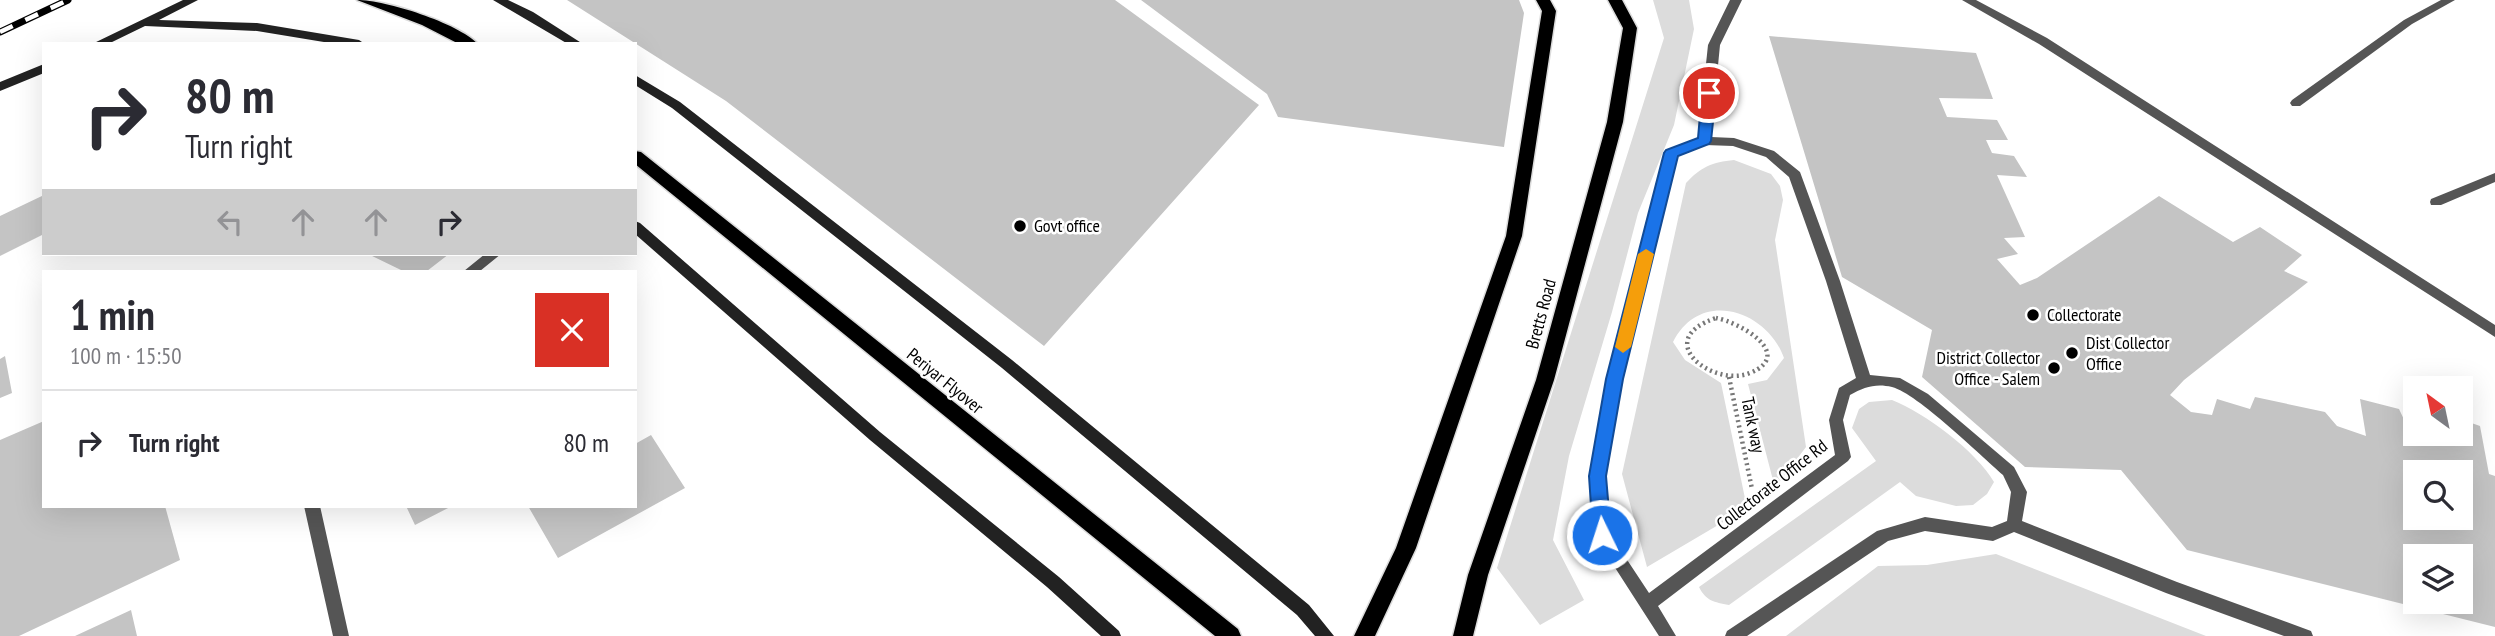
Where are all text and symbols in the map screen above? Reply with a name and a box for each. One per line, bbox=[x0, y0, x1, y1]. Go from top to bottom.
text: 80 m bbox=[185, 63, 274, 127]
pin bbox=[1679, 63, 1739, 123]
icon: right bbox=[70, 70, 161, 161]
icon: arrive bbox=[1690, 74, 1728, 112]
text: Turn right bbox=[185, 125, 293, 167]
icon: left bbox=[211, 203, 249, 241]
icon: ahead bbox=[284, 203, 322, 241]
icon: ahead bbox=[357, 203, 395, 241]
icon: right bbox=[430, 203, 468, 241]
place label: Govt office bbox=[1034, 214, 1100, 237]
marker: Govt office bbox=[1012, 218, 1028, 234]
street label: Bretts Road bbox=[1520, 276, 1561, 351]
text: 1 min bbox=[70, 287, 155, 342]
button: close bbox=[535, 293, 609, 367]
place label: Collectorate bbox=[2047, 303, 2122, 326]
marker: Collectorate bbox=[2025, 307, 2041, 323]
place label: Dist Collector Office bbox=[2086, 331, 2169, 375]
text: 100 m · 15:50 bbox=[70, 341, 182, 370]
street label: Periyar Flyover bbox=[902, 343, 988, 419]
marker: Dist Collector Office bbox=[2064, 345, 2080, 361]
place label: District Collector Office - Salem bbox=[1936, 346, 2040, 390]
marker: District Collector Office - Salem bbox=[2046, 360, 2062, 376]
north arrow bbox=[2403, 376, 2473, 446]
map controls bbox=[2403, 376, 2473, 614]
street label: Tank way bbox=[1736, 395, 1771, 455]
icon: right bbox=[70, 424, 108, 462]
text: Turn right bbox=[129, 426, 220, 459]
text: 80 m bbox=[563, 426, 609, 459]
street label: Collectorate Office Rd bbox=[1712, 434, 1832, 535]
button: search bbox=[2403, 460, 2473, 530]
position arrow bbox=[1565, 498, 1639, 572]
button: layers bbox=[2403, 544, 2473, 614]

